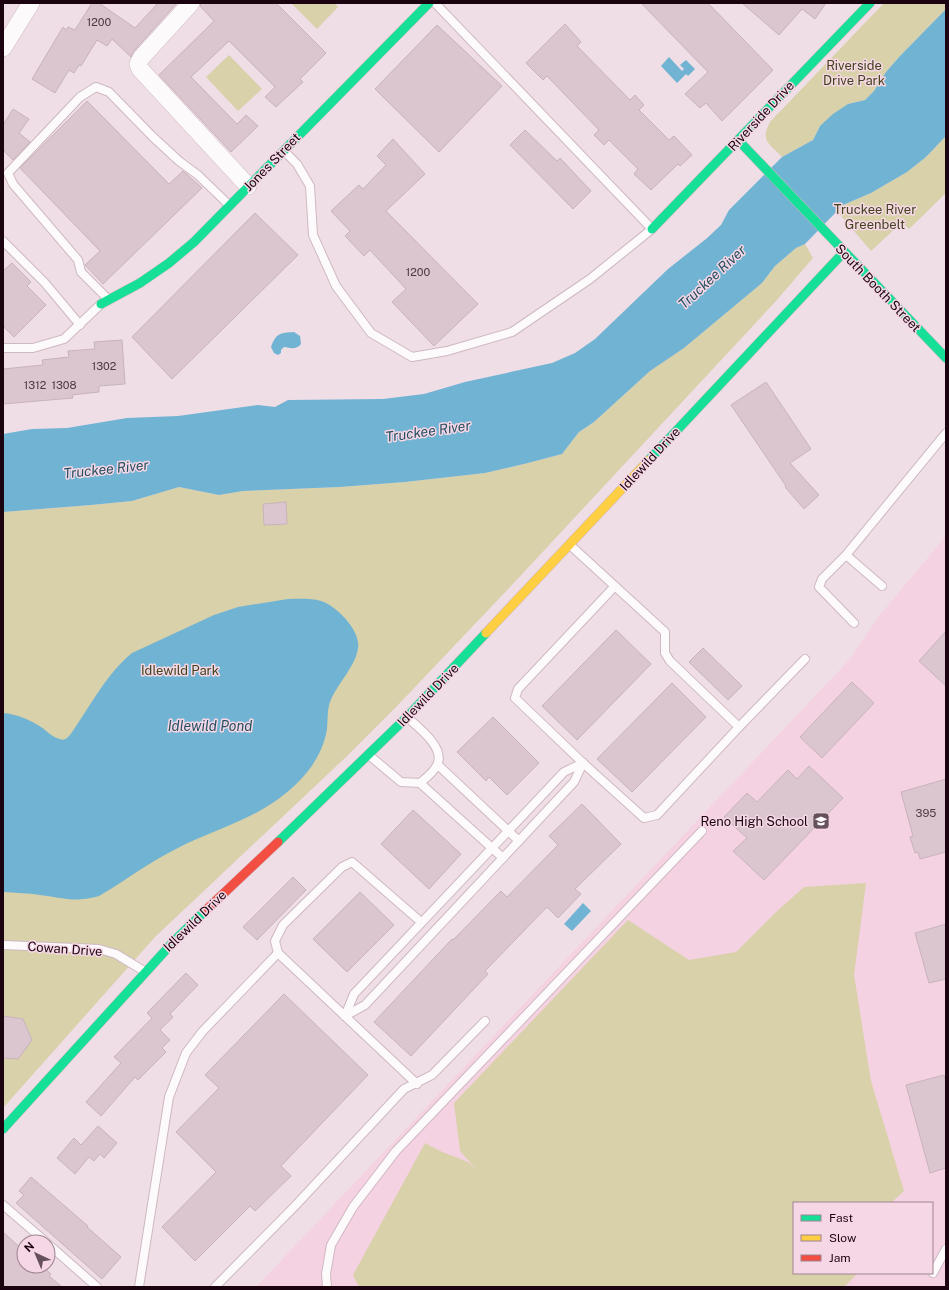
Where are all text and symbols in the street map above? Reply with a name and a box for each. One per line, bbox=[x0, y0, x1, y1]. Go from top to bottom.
house number: 1200 bbox=[87, 16, 111, 28]
park label: Riverside Drive Park bbox=[823, 58, 885, 88]
street label: Riverside Drive bbox=[725, 78, 797, 154]
street label: Jones Street bbox=[241, 130, 303, 194]
park label: Truckee River Greenbelt bbox=[834, 202, 916, 232]
water label: Truckee River bbox=[675, 241, 749, 312]
street label: South Booth Street bbox=[832, 241, 924, 335]
house number: 1200 bbox=[406, 266, 430, 278]
house number: 1302 bbox=[92, 360, 117, 372]
house number: 1312 bbox=[24, 379, 47, 391]
house number: 1308 bbox=[51, 379, 77, 391]
water label: Truckee River bbox=[384, 417, 472, 445]
street label: Idlewild Drive bbox=[617, 424, 683, 494]
water label: Truckee River bbox=[63, 456, 150, 481]
street label: Idlewild Drive bbox=[394, 661, 462, 729]
park label: Idlewild Park bbox=[141, 663, 219, 678]
water label: Idlewild Pond bbox=[168, 718, 252, 734]
house number: 395 bbox=[916, 807, 936, 819]
school or university icon: Reno High School bbox=[811, 811, 831, 831]
place label: Reno High School bbox=[700, 814, 808, 829]
street label: Idlewild Drive bbox=[161, 887, 229, 955]
street label: Cowan Drive bbox=[27, 939, 103, 959]
legend bbox=[793, 1202, 933, 1274]
text: Fast bbox=[829, 1211, 854, 1225]
text: Slow bbox=[829, 1231, 857, 1245]
north arrow bbox=[16, 1234, 56, 1274]
text: N bbox=[22, 1240, 36, 1254]
text: Jam bbox=[829, 1251, 851, 1265]

